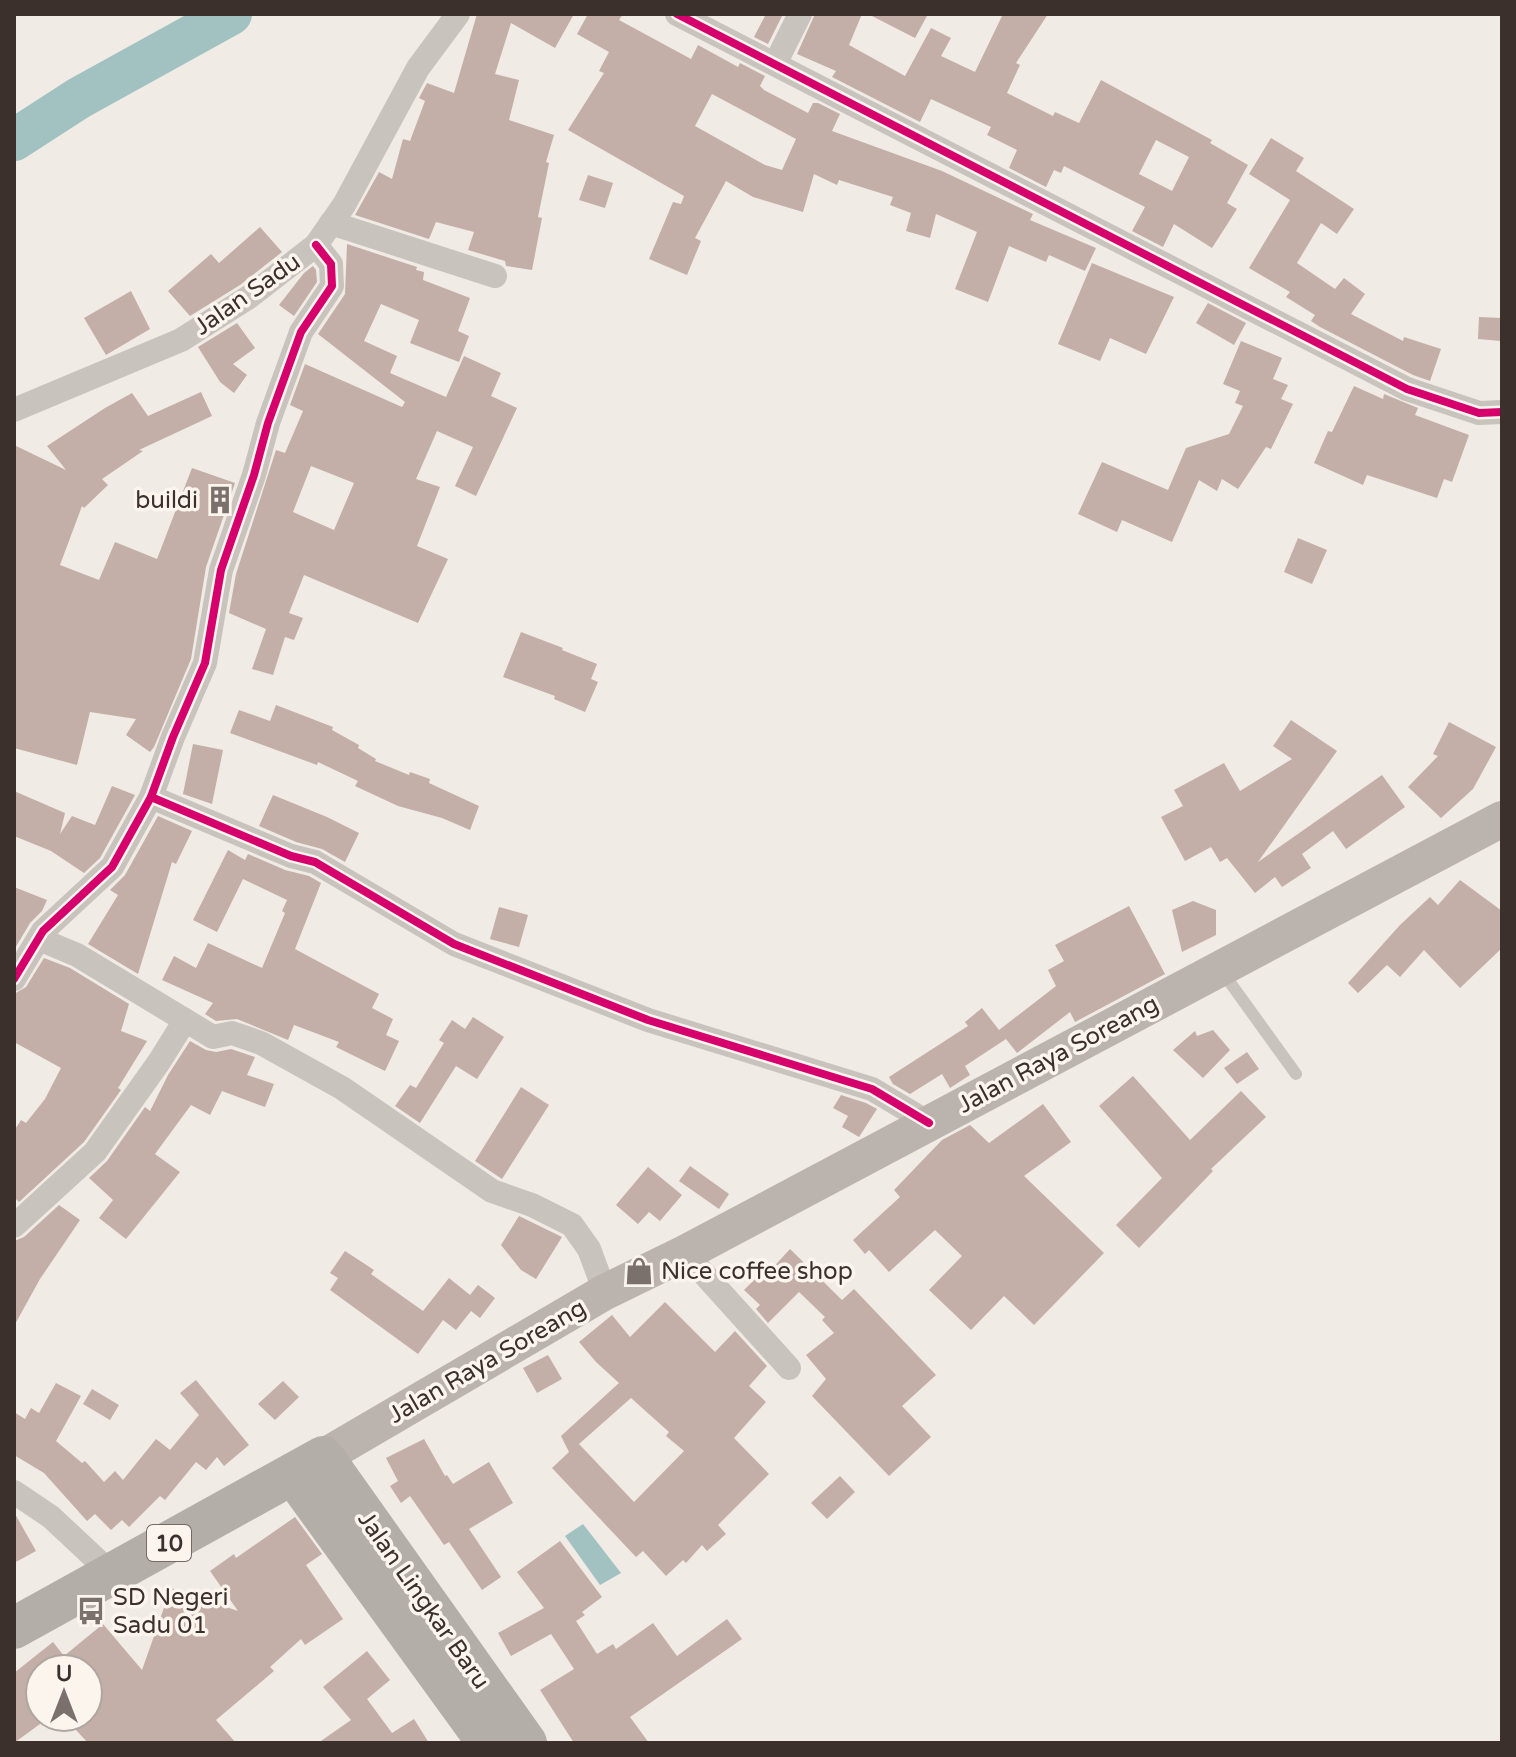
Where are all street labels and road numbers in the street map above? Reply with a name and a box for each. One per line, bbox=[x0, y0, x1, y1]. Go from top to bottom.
street label: Jalan Sadu bbox=[189, 247, 306, 342]
street label: Jalan Raya Soreang bbox=[953, 989, 1163, 1120]
street label: Jalan Raya Soreang bbox=[383, 1293, 591, 1430]
street label: Jalan Lingkar Baru bbox=[351, 1506, 496, 1695]
road number: 10 bbox=[147, 1525, 191, 1561]

